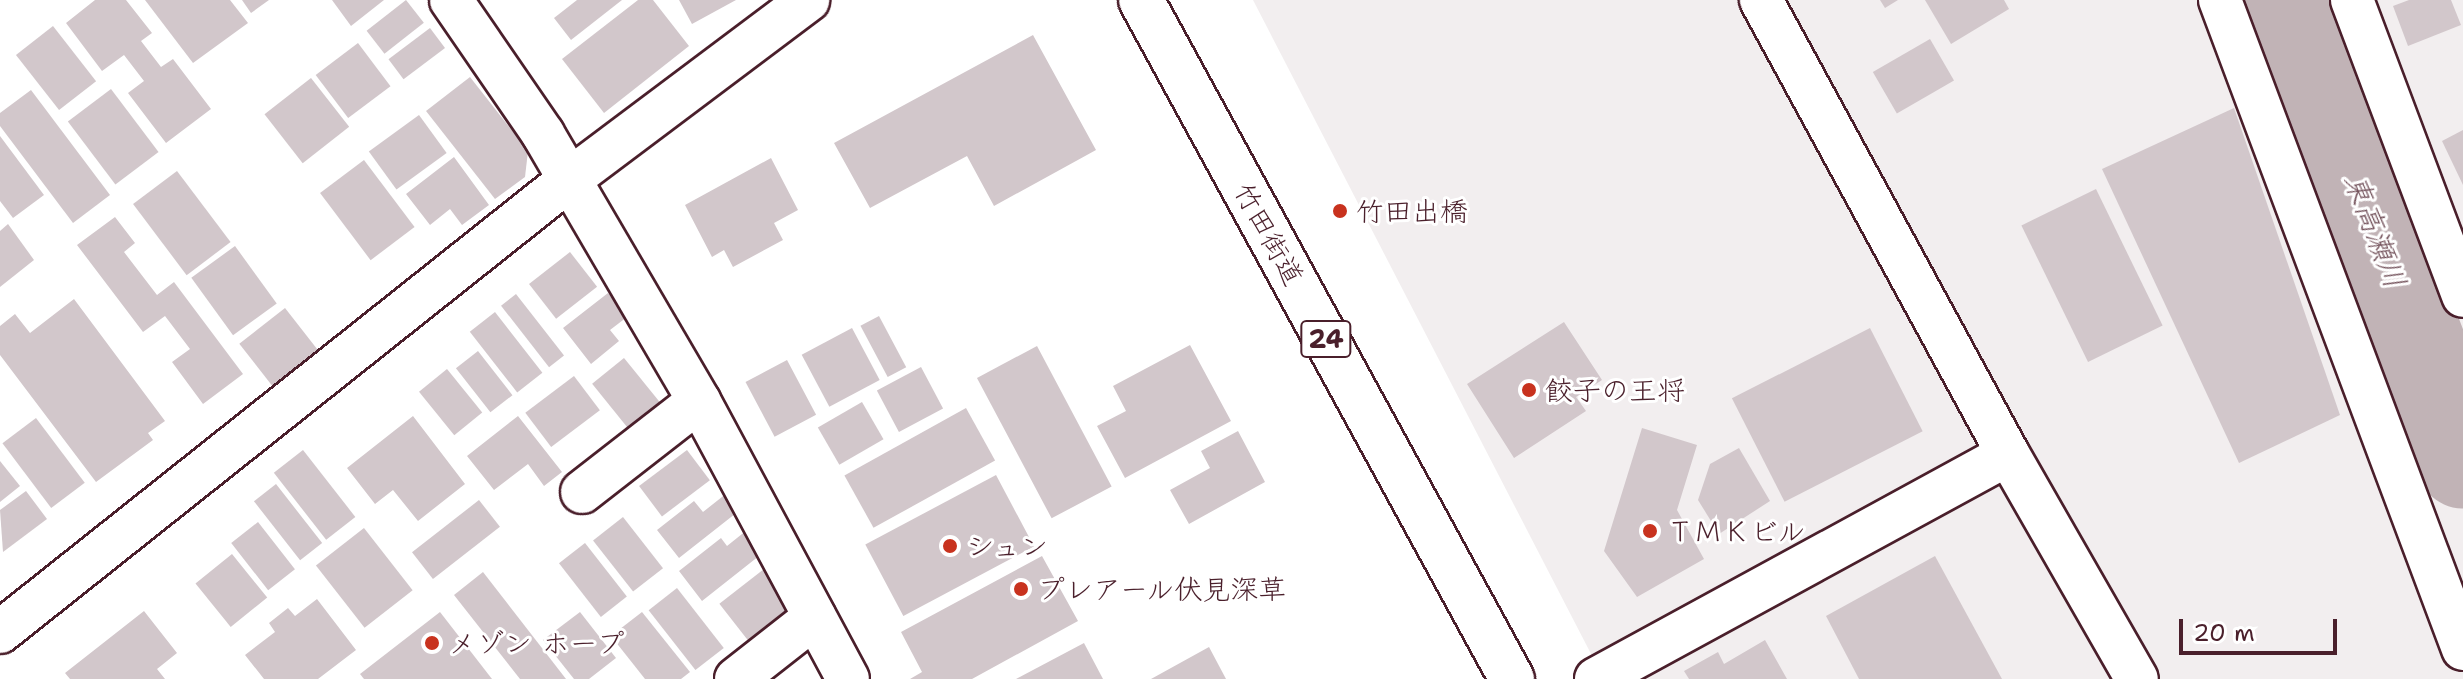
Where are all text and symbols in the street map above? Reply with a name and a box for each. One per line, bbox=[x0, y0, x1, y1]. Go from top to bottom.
water label: 東高瀬川 bbox=[2337, 169, 2413, 293]
street label: 竹田街道 bbox=[1227, 177, 1311, 291]
place label: 竹田出橋 bbox=[1356, 194, 1468, 228]
marker: 竹田出橋 bbox=[1331, 202, 1349, 220]
road number: 24 bbox=[1300, 317, 1352, 361]
place label: 餃子の王将 bbox=[1545, 373, 1685, 407]
marker: 餃子の王将 bbox=[1520, 381, 1538, 399]
place label: ＴＭＫビル bbox=[1666, 514, 1806, 548]
marker: ＴＭＫビル bbox=[1641, 522, 1659, 540]
place label: シュン bbox=[966, 529, 1050, 563]
marker: シュン bbox=[941, 537, 959, 555]
place label: プレアール伏見深草 bbox=[1037, 572, 1288, 606]
marker: プレアール伏見深草 bbox=[1012, 580, 1030, 598]
scale bar bbox=[2183, 603, 2341, 653]
text: 20 m bbox=[2193, 617, 2255, 649]
place label: メゾン ホープ bbox=[448, 626, 626, 660]
marker: メゾン ホープ bbox=[423, 634, 441, 652]

